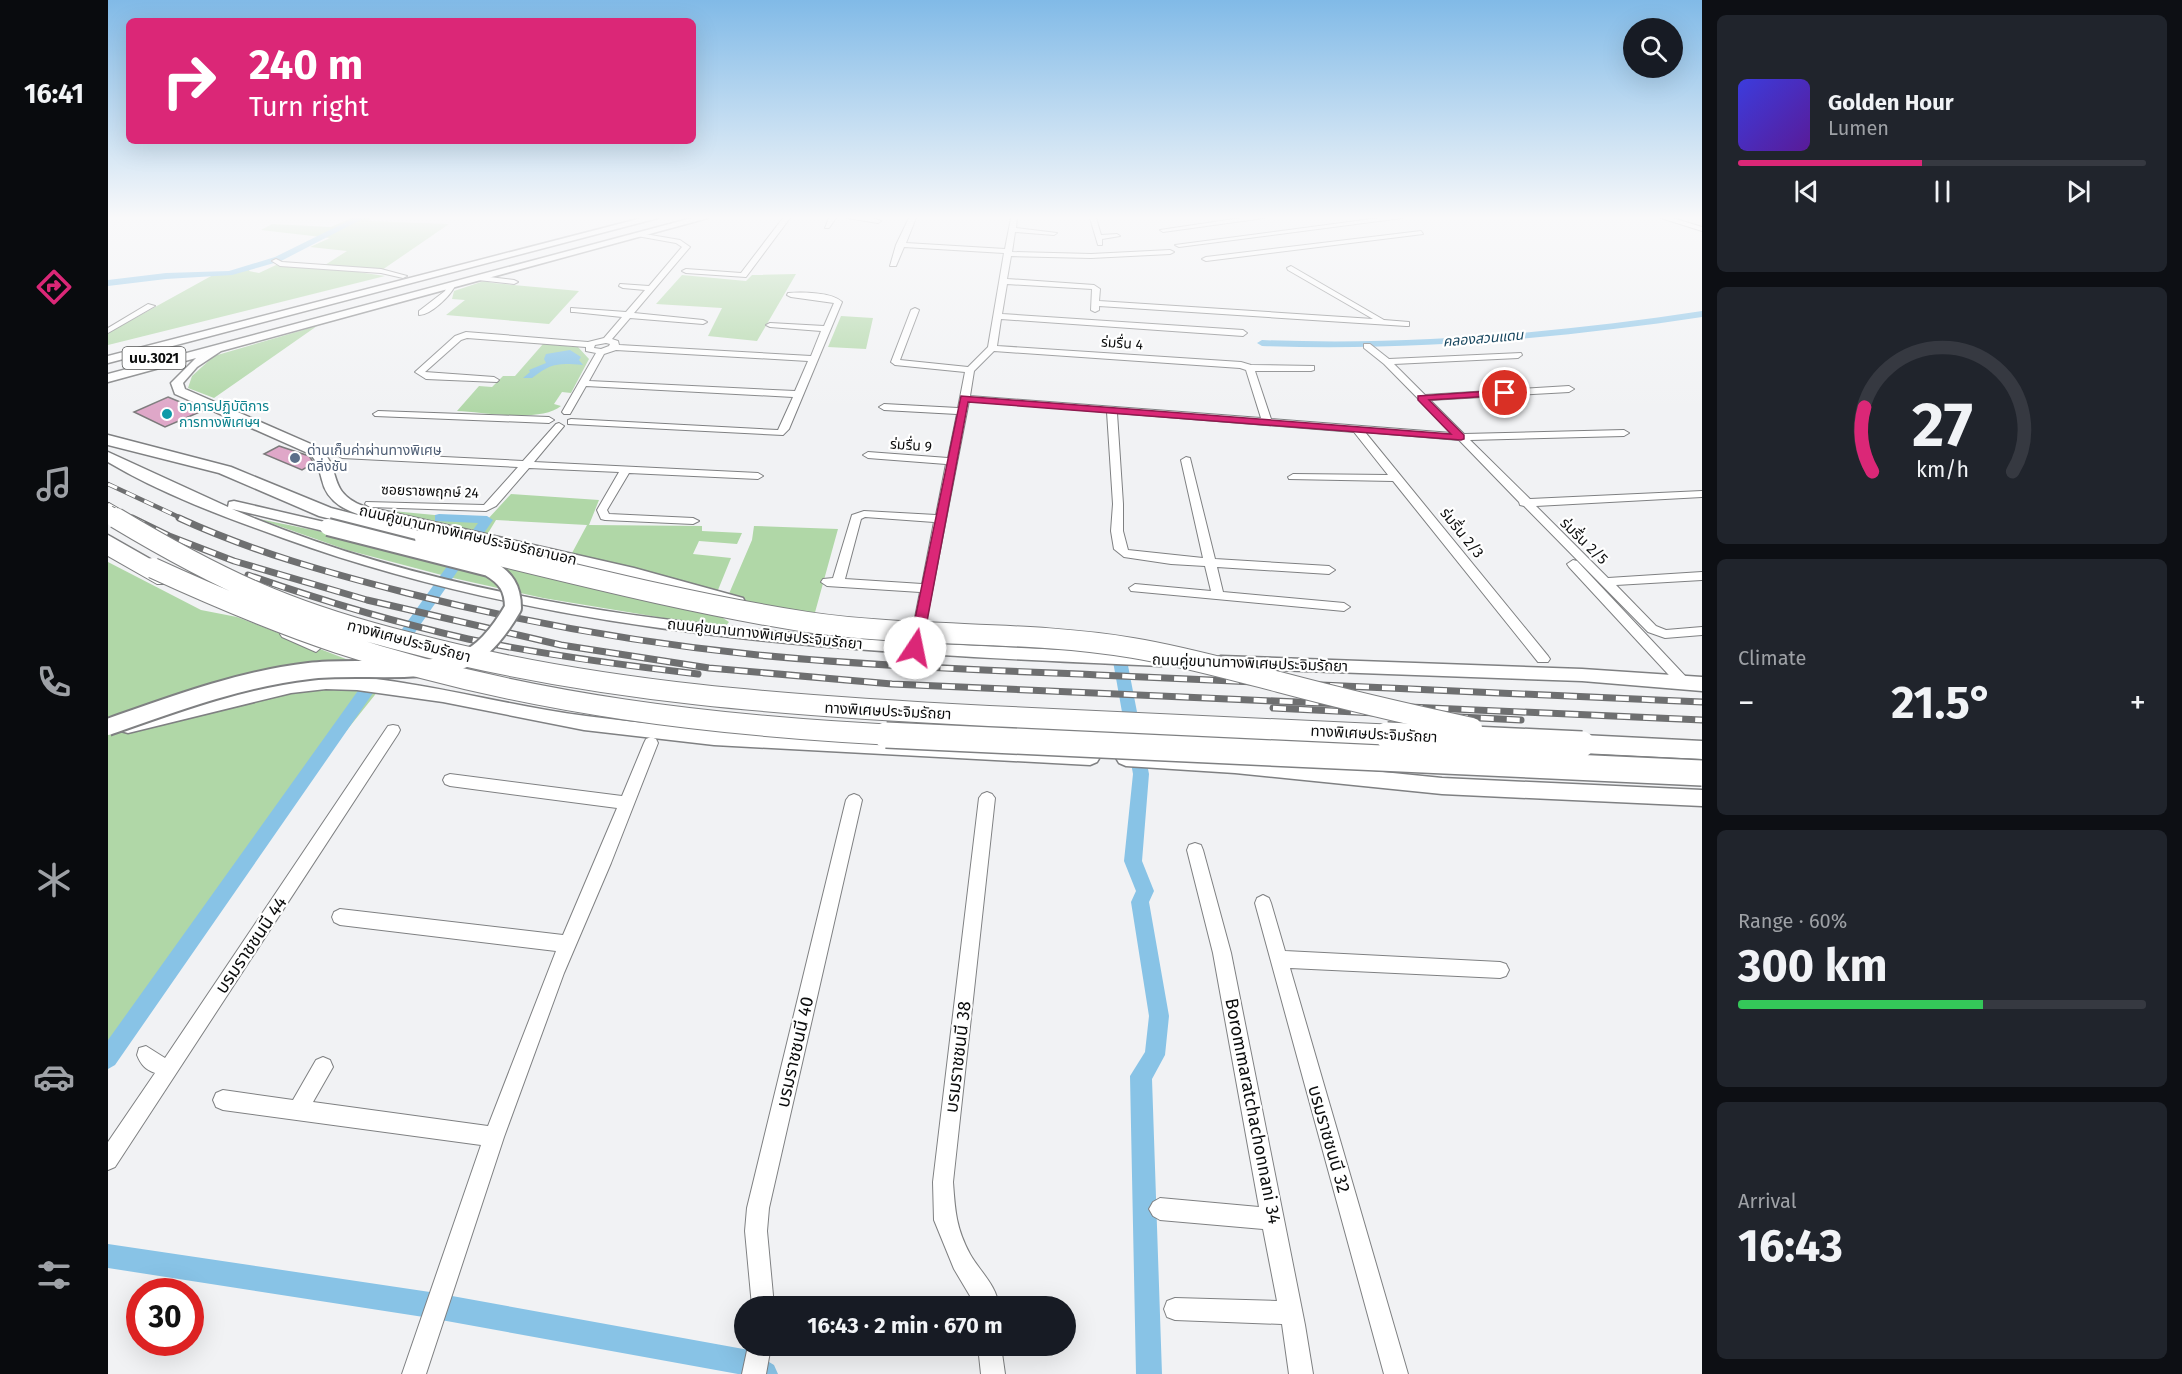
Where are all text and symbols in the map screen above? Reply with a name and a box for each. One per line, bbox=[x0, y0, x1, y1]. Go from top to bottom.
map controls bbox=[1623, 18, 1683, 78]
button: search bbox=[1623, 18, 1683, 78]
text: 240 m bbox=[249, 40, 363, 90]
icon: right bbox=[150, 42, 228, 120]
text: 16:41 bbox=[24, 78, 84, 110]
text: Golden Hour bbox=[1828, 89, 1954, 116]
text: Turn right bbox=[249, 91, 369, 123]
text: Lumen bbox=[1828, 116, 1889, 140]
icon: previous bbox=[1790, 175, 1823, 208]
icon: pause bbox=[1926, 175, 1959, 208]
icon: next bbox=[2062, 175, 2095, 208]
icon: directions bbox=[33, 266, 75, 308]
water label: คลองสวนแดน bbox=[1442, 326, 1525, 350]
street label: ร่มรื่น 4 bbox=[1100, 332, 1144, 353]
road number: นบ.3021 bbox=[123, 347, 186, 369]
pin bbox=[1479, 367, 1530, 418]
icon: arrive bbox=[1488, 376, 1521, 409]
text: 27 bbox=[1912, 388, 1972, 463]
place label: อาคารปฏิบัติการ การทางพิเศษฯ bbox=[179, 398, 269, 431]
marker: อาคารปฏิบัติการ การทางพิเศษฯ bbox=[160, 407, 174, 421]
street label: ร่มรื่น 9 bbox=[889, 434, 933, 455]
place label: ด่านเก็บค่าผ่านทางพิเศษ ตลิ่งชัน bbox=[307, 442, 442, 475]
marker: ด่านเก็บค่าผ่านทางพิเศษ ตลิ่งชัน bbox=[288, 451, 302, 465]
text: km/h bbox=[1915, 458, 1969, 484]
icon: music bbox=[33, 463, 75, 505]
street label: ซอยราชพฤกษ์ 24 bbox=[381, 481, 480, 502]
street label: ถนนคู่ขนานทางพิเศษประจิมรัถยานอก bbox=[357, 501, 579, 569]
street label: ร่มรื่น 2/3 bbox=[1436, 503, 1489, 562]
street label: ร่มรื่น 2/5 bbox=[1556, 512, 1613, 568]
street label: ถนนคู่ขนานทางพิเศษประจิมรัถยา bbox=[666, 615, 864, 653]
street label: ทางพิเศษประจิมรัถยา bbox=[345, 616, 473, 666]
position arrow bbox=[883, 616, 947, 680]
text: Climate bbox=[1738, 646, 1806, 670]
street label: ถนนคู่ขนานทางพิเศษประจิมรัถยา bbox=[1152, 651, 1348, 675]
icon: phone bbox=[33, 661, 75, 703]
text: 21.5° bbox=[1891, 676, 1993, 730]
text: − bbox=[1738, 683, 1755, 723]
text: + bbox=[2130, 683, 2146, 723]
street label: ทางพิเศษประจิมรัถยา bbox=[824, 699, 952, 723]
street label: ทางพิเศษประจิมรัถยา bbox=[1310, 722, 1438, 746]
icon: climate bbox=[33, 859, 75, 901]
street label: บรมราชชนนี 44 bbox=[210, 892, 292, 998]
text: Range · 60% bbox=[1738, 909, 1847, 933]
text: 300 km bbox=[1738, 939, 1888, 993]
street label: บรมราชชนนี 40 bbox=[772, 994, 818, 1110]
street label: Borommaratchachonnani 34 bbox=[1220, 996, 1286, 1226]
street label: บรมราชชนนี 38 bbox=[940, 1000, 976, 1114]
icon: car bbox=[33, 1056, 75, 1098]
street label: บรมราชชนนี 32 bbox=[1303, 1083, 1355, 1196]
text: Arrival bbox=[1738, 1189, 1797, 1213]
text: 16:43 bbox=[1738, 1219, 1843, 1273]
icon: filters bbox=[33, 1254, 75, 1296]
speed limit sign: 30 bbox=[126, 1278, 204, 1356]
text: 16:43 · 2 min · 670 m bbox=[807, 1312, 1003, 1339]

